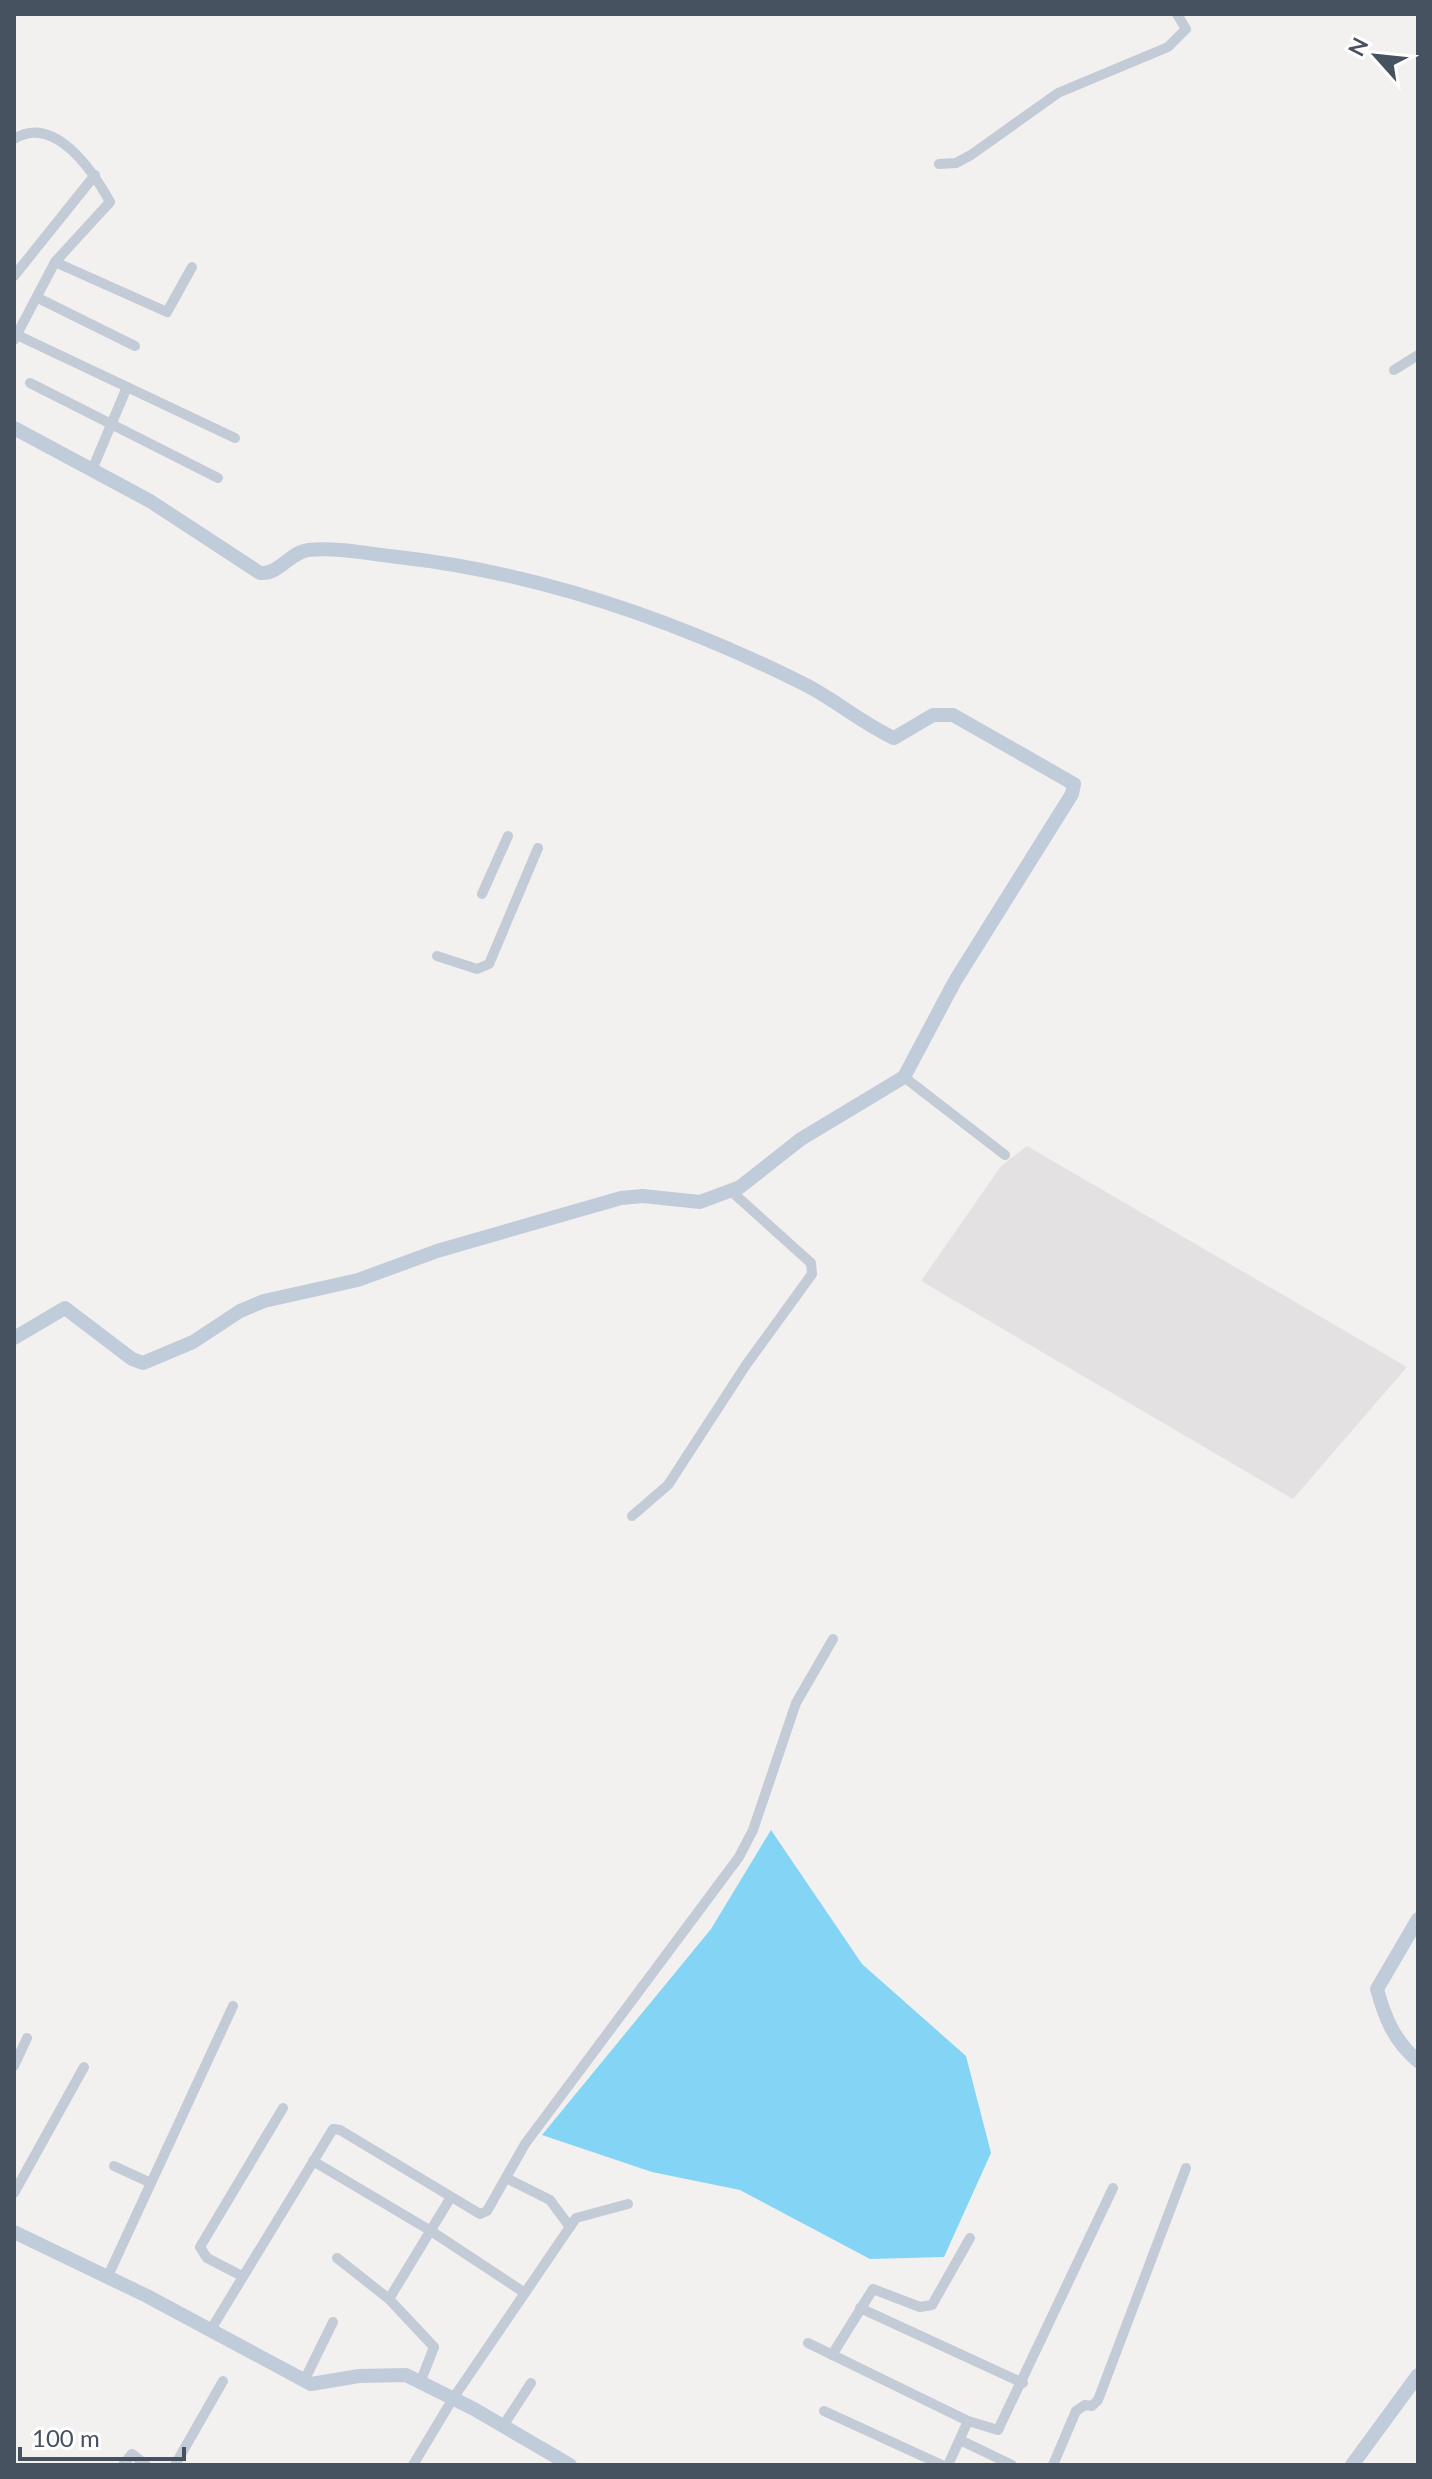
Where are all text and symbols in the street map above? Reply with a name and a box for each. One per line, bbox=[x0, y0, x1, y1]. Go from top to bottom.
north arrow bbox=[1336, 16, 1416, 96]
text: N bbox=[1342, 33, 1374, 60]
scale bar bbox=[20, 2411, 184, 2461]
text: 100 m bbox=[32, 2423, 100, 2452]

